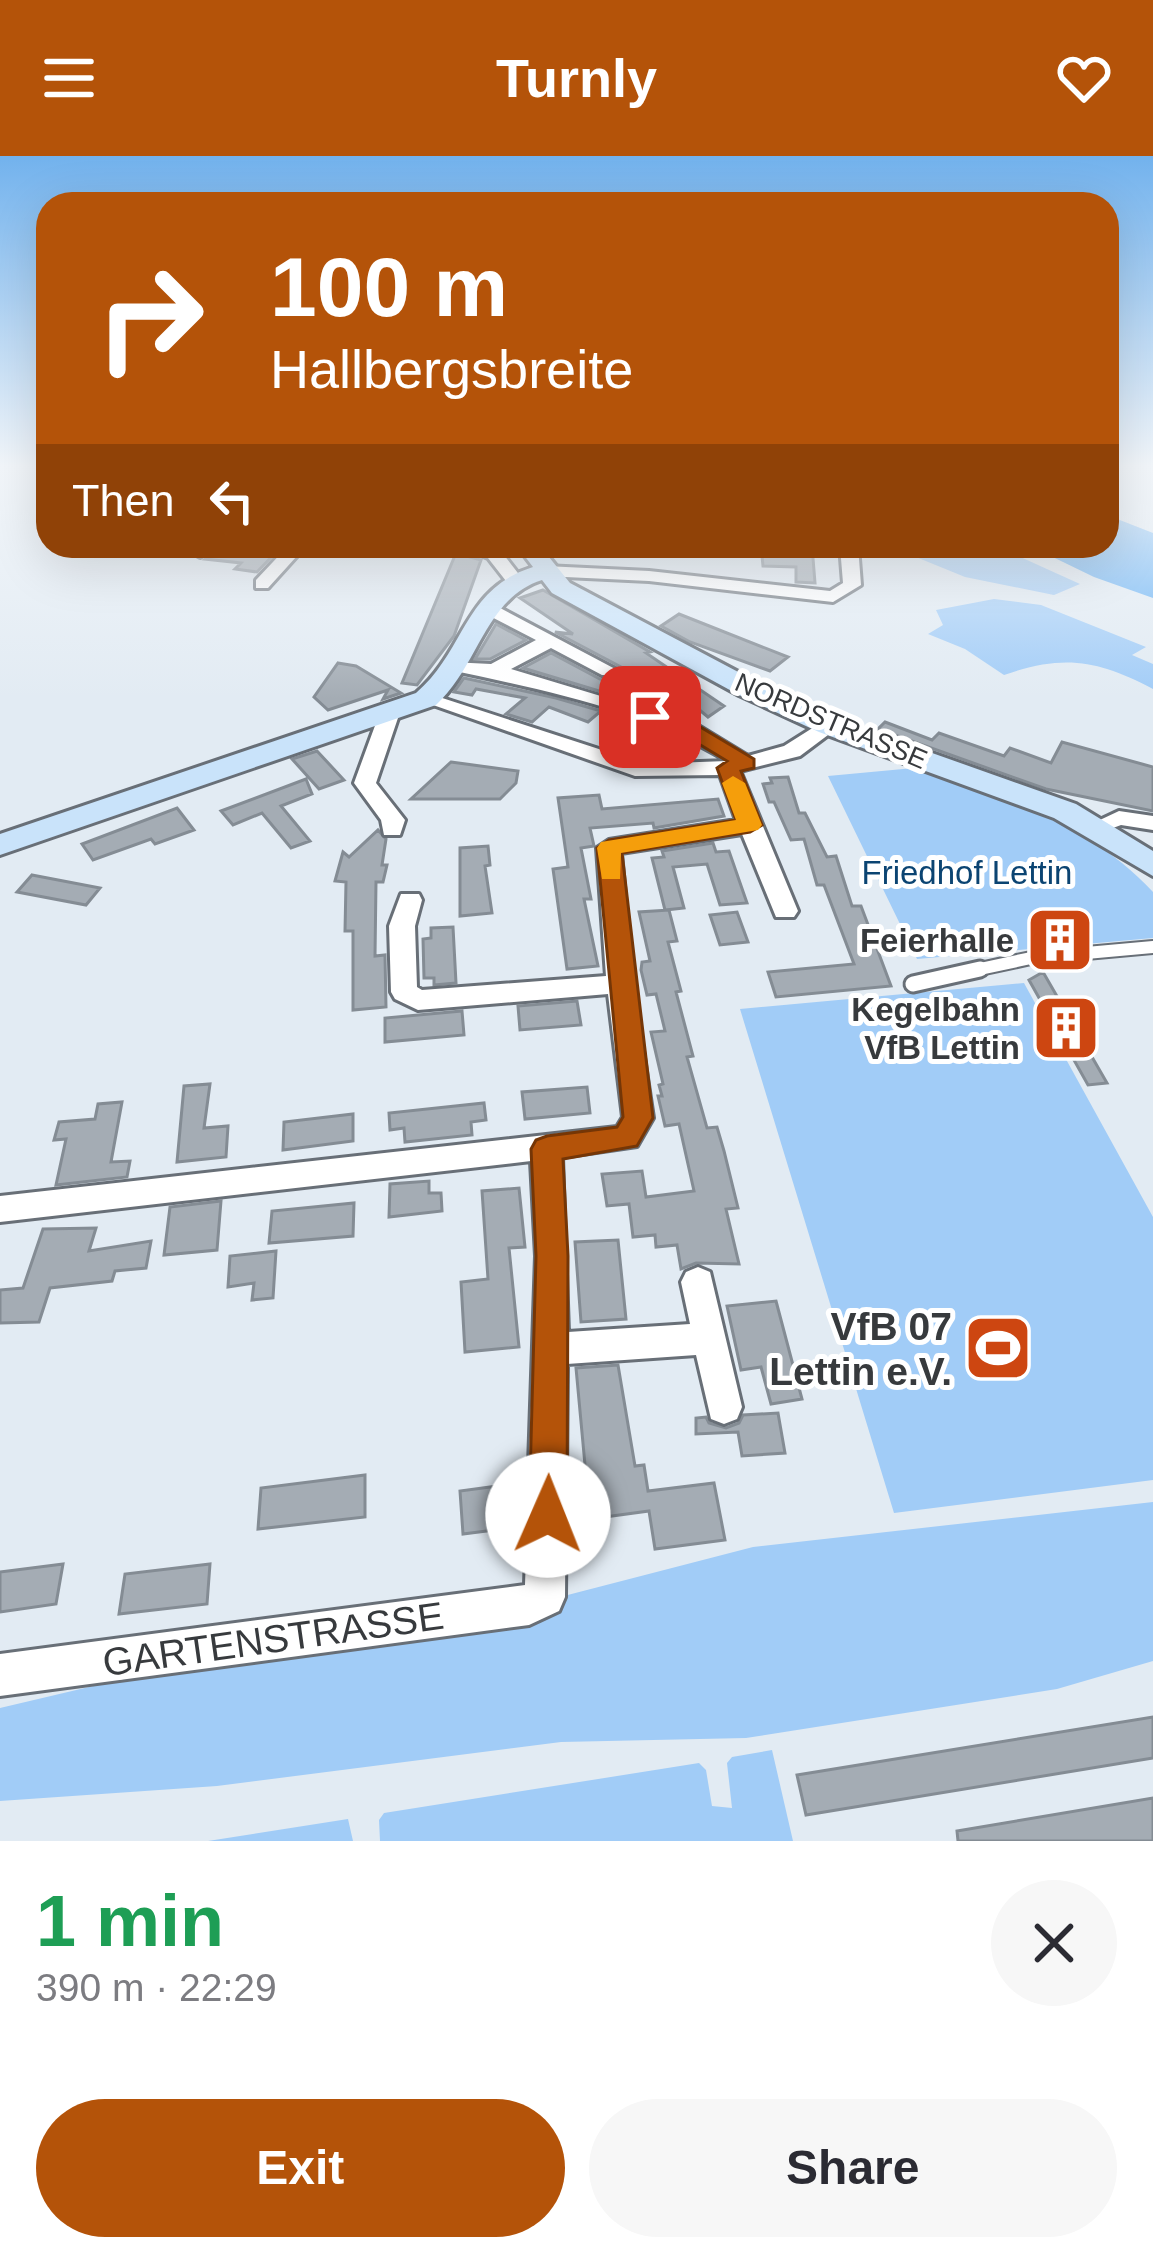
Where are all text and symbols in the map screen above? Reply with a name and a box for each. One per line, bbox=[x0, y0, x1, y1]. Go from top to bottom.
icon: menu bbox=[36, 45, 102, 111]
icon: heart bbox=[1051, 45, 1117, 111]
text: Turnly bbox=[496, 48, 657, 108]
icon: right bbox=[72, 240, 228, 396]
text: 100 m bbox=[270, 240, 508, 334]
text: Hallbergsbreite bbox=[270, 339, 633, 399]
icon: left bbox=[199, 468, 265, 534]
text: Then bbox=[72, 475, 175, 526]
pin bbox=[599, 666, 701, 768]
street label: NORDSTRASSE bbox=[731, 667, 931, 775]
icon: arrive bbox=[617, 684, 683, 750]
park label: Friedhof Lettin bbox=[862, 854, 1072, 891]
building icon: Feierhalle bbox=[1025, 905, 1095, 975]
place label: Feierhalle bbox=[860, 922, 1014, 959]
place label: Kegelbahn VfB Lettin bbox=[851, 991, 1020, 1066]
building icon: Kegelbahn VfB Lettin bbox=[1031, 993, 1101, 1063]
place label: VfB 07 Lettin e.V. bbox=[769, 1305, 952, 1393]
sports icon: VfB 07 Lettin e.V. bbox=[963, 1313, 1033, 1383]
position arrow bbox=[485, 1452, 611, 1578]
street label: GARTENSTRASSE bbox=[100, 1594, 446, 1684]
button: close bbox=[991, 1880, 1117, 2006]
text: 1 min bbox=[36, 1881, 224, 1961]
text: 390 m · 22:29 bbox=[36, 1966, 277, 2009]
button: Exit bbox=[36, 2099, 565, 2237]
button: Share bbox=[589, 2099, 1117, 2237]

